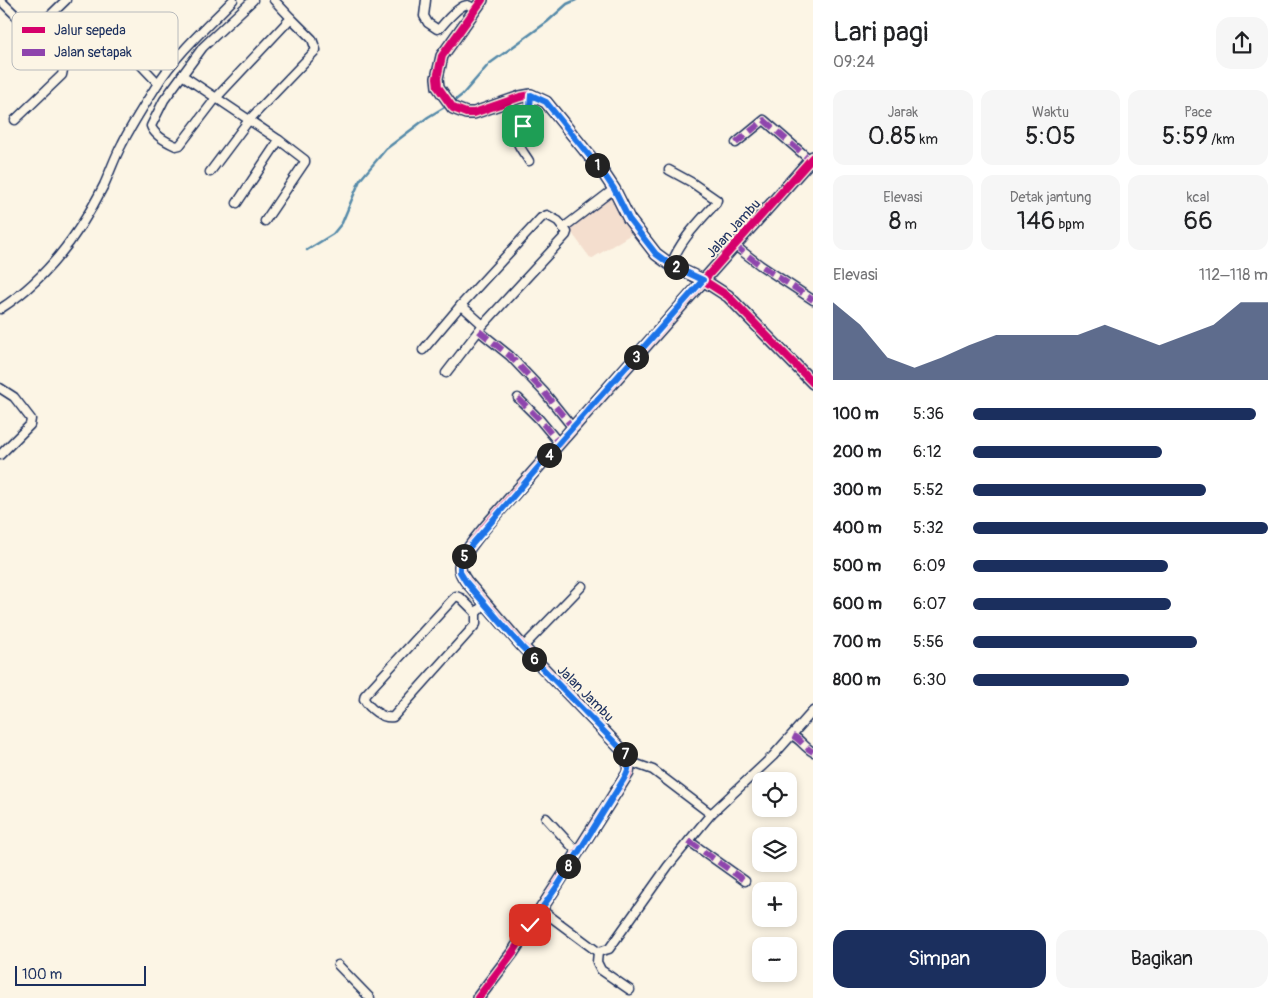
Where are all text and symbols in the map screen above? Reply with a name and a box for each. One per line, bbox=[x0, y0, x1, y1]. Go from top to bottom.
legend bbox=[12, 12, 178, 70]
text: Lari pagi bbox=[833, 15, 928, 50]
button: share bbox=[1216, 17, 1268, 69]
text: Jalur sepeda bbox=[54, 22, 126, 39]
text: Jalan setapak bbox=[54, 44, 132, 61]
text: 09:24 bbox=[833, 52, 875, 72]
text: Jarak bbox=[888, 104, 918, 121]
text: Waktu bbox=[1032, 104, 1069, 121]
text: Pace bbox=[1184, 104, 1212, 121]
pin bbox=[502, 105, 544, 147]
icon: arrive bbox=[509, 112, 537, 140]
text: 0.85 bbox=[868, 121, 917, 152]
text: 5:05 bbox=[1025, 121, 1076, 152]
text: 5:59 bbox=[1162, 121, 1208, 152]
text: km bbox=[917, 131, 938, 148]
text: /km bbox=[1208, 131, 1235, 148]
pin: 1 bbox=[584, 152, 610, 178]
text: 1 bbox=[595, 157, 600, 174]
text: Elevasi bbox=[883, 189, 922, 206]
text: Detak jantung bbox=[1010, 189, 1091, 206]
text: kcal bbox=[1187, 189, 1210, 206]
street label: Jalan Jambu bbox=[703, 195, 764, 261]
text: 8 bbox=[889, 206, 901, 237]
text: 146 bbox=[1017, 206, 1055, 237]
text: 66 bbox=[1184, 206, 1213, 237]
text: m bbox=[901, 216, 917, 233]
text: bpm bbox=[1055, 216, 1084, 233]
pin: 2 bbox=[664, 254, 688, 280]
text: 2 bbox=[673, 259, 680, 276]
text: Elevasi bbox=[833, 265, 878, 285]
text: 112–118 m bbox=[1199, 265, 1268, 285]
pin: 3 bbox=[624, 344, 648, 370]
text: 3 bbox=[633, 349, 640, 366]
text: 100 m bbox=[833, 404, 879, 424]
text: 5:36 bbox=[913, 404, 944, 424]
pin: 4 bbox=[536, 442, 562, 468]
text: 200 m bbox=[833, 442, 881, 462]
text: 6:12 bbox=[913, 442, 942, 462]
text: 4 bbox=[545, 447, 554, 464]
text: 300 m bbox=[833, 480, 881, 500]
text: 5:52 bbox=[913, 480, 944, 500]
text: 400 m bbox=[833, 518, 882, 538]
text: 5:32 bbox=[913, 518, 944, 538]
pin: 5 bbox=[452, 544, 476, 568]
text: 5 bbox=[461, 548, 468, 565]
text: 500 m bbox=[833, 556, 881, 576]
text: 6:09 bbox=[913, 556, 946, 576]
text: 600 m bbox=[833, 594, 882, 614]
text: 6:07 bbox=[913, 594, 946, 614]
text: 700 m bbox=[833, 632, 881, 652]
text: 5:56 bbox=[913, 632, 944, 652]
pin: 6 bbox=[522, 646, 546, 672]
text: 6 bbox=[530, 651, 539, 668]
street label: Jalan Jambu bbox=[554, 661, 618, 725]
text: 800 m bbox=[833, 670, 881, 690]
text: 6:30 bbox=[913, 670, 946, 690]
pin: 7 bbox=[612, 742, 638, 766]
text: 7 bbox=[622, 746, 629, 763]
map controls bbox=[752, 772, 797, 982]
button: locate bbox=[752, 772, 797, 817]
button: layers bbox=[752, 827, 797, 872]
pin: 8 bbox=[556, 854, 580, 878]
text: 8 bbox=[565, 858, 572, 875]
button: + bbox=[752, 882, 797, 927]
pin bbox=[509, 904, 551, 946]
icon: check bbox=[516, 911, 544, 939]
button: Simpan bbox=[833, 930, 1046, 988]
button: Bagikan bbox=[1056, 930, 1268, 988]
button: − bbox=[752, 937, 797, 982]
scale bar bbox=[15, 963, 146, 986]
text: 100 m bbox=[22, 966, 62, 983]

